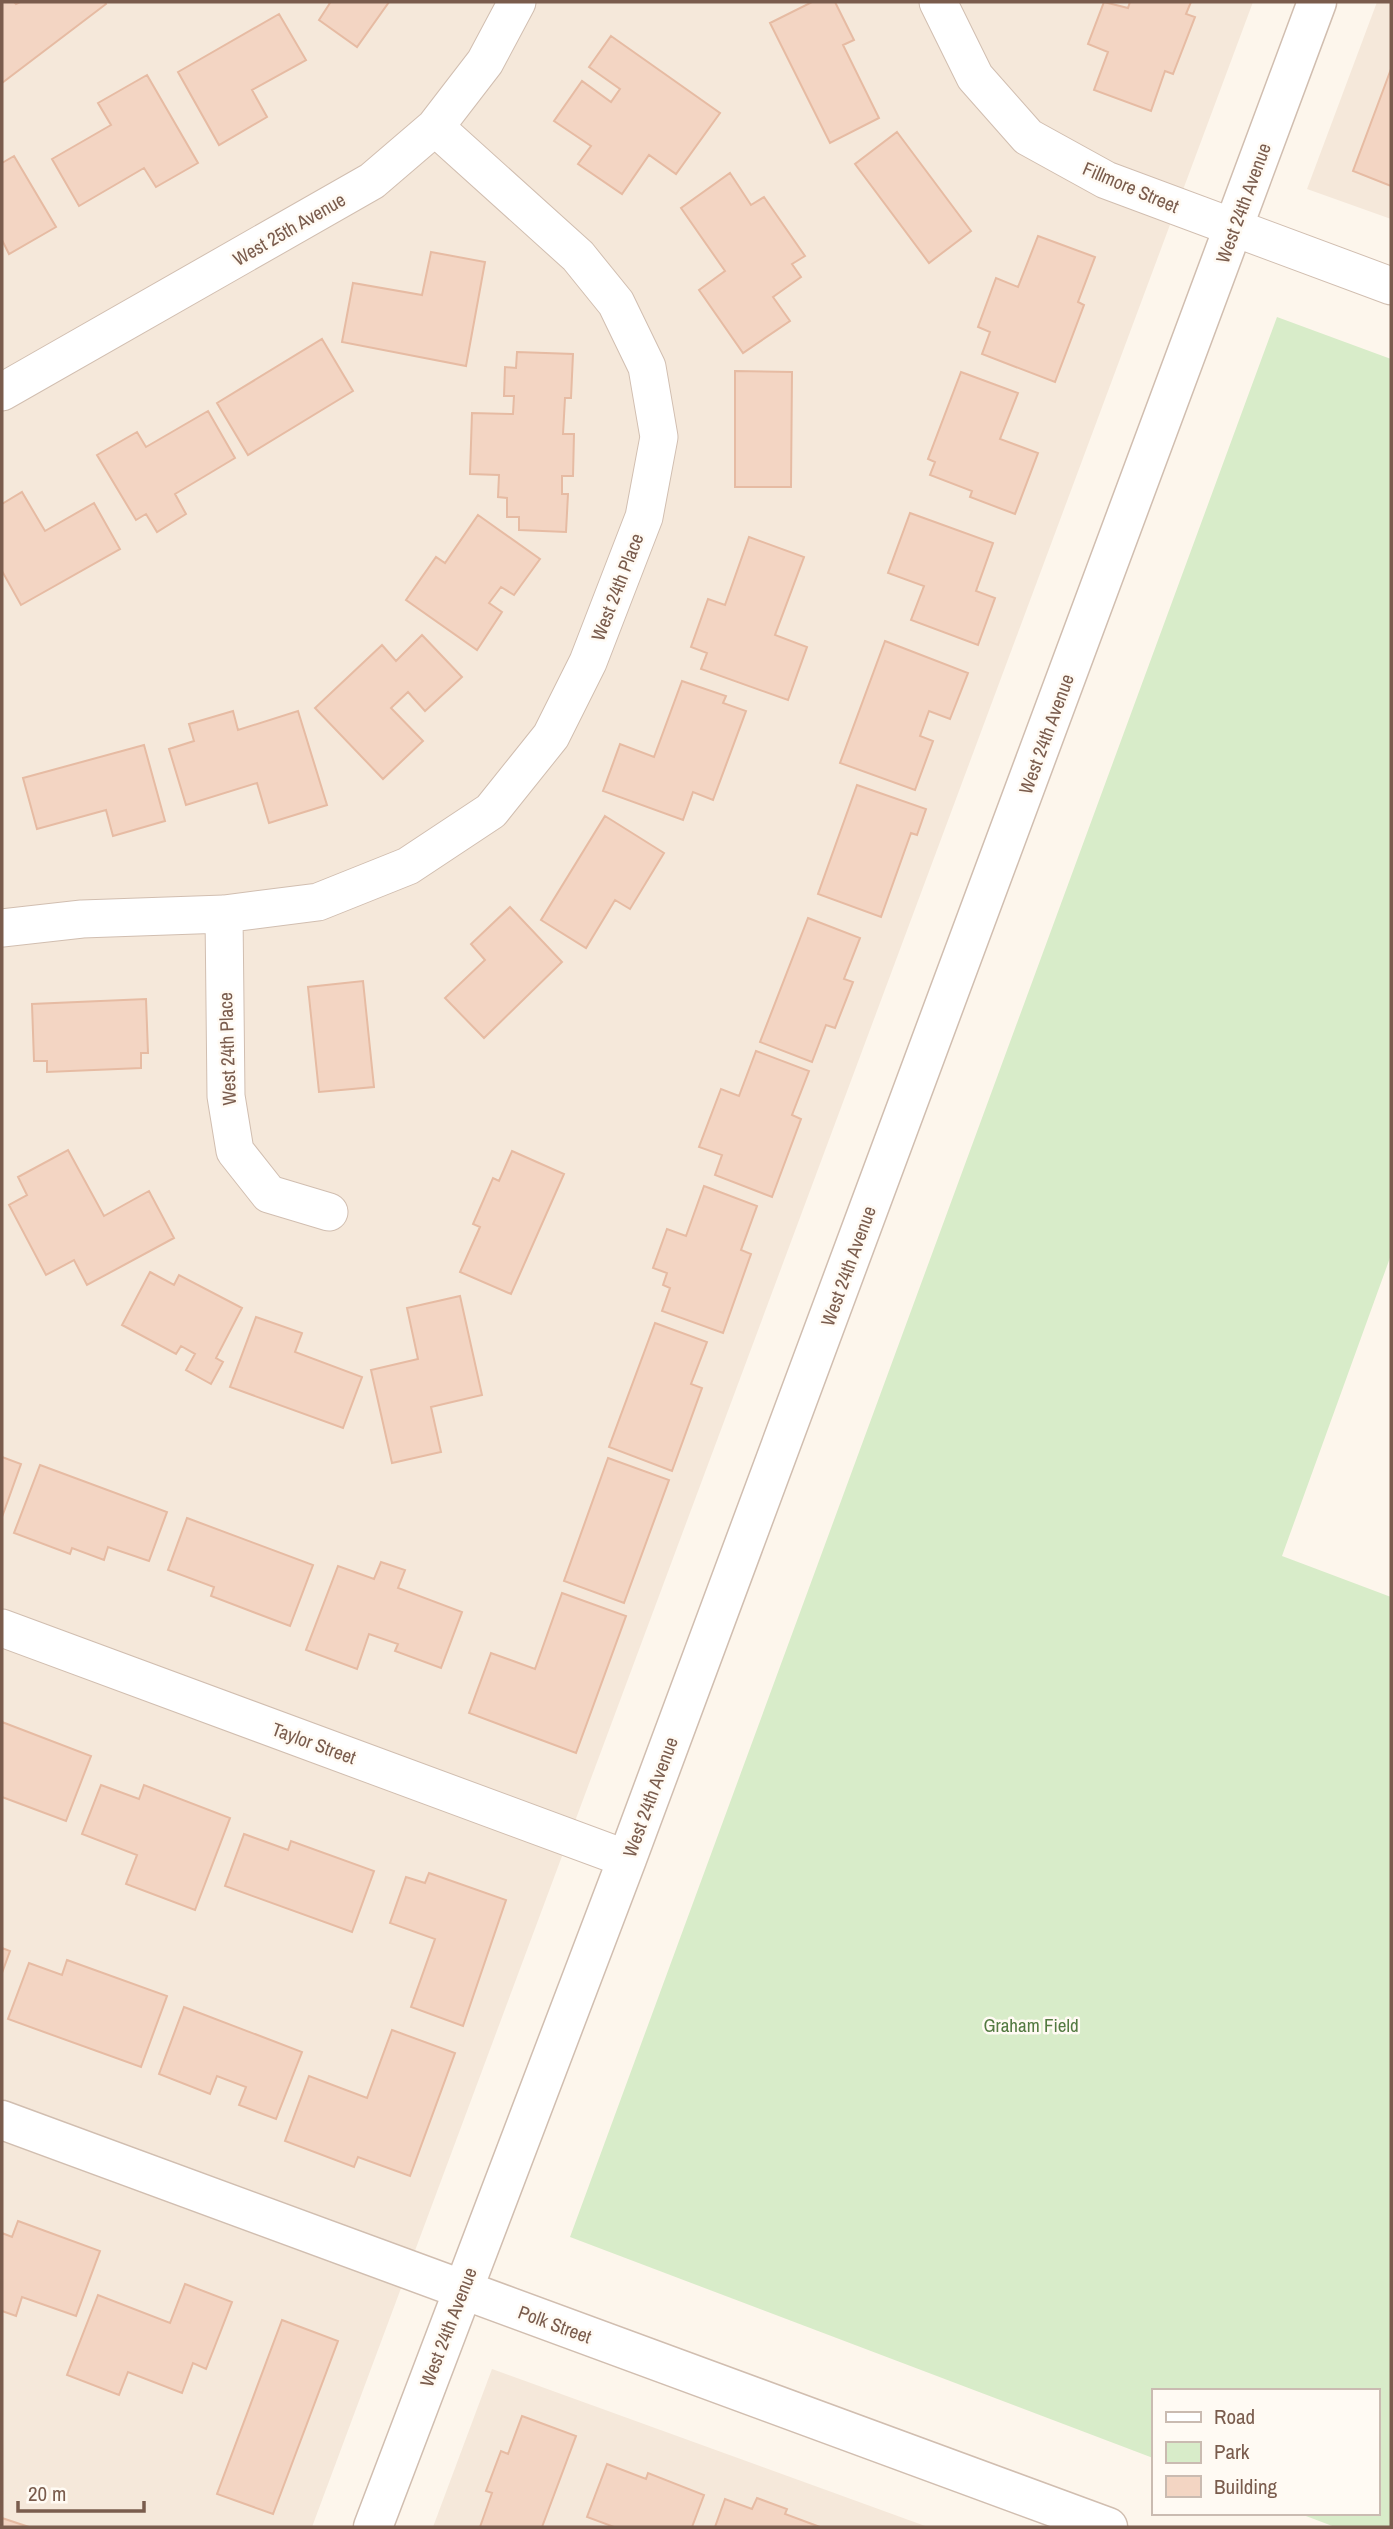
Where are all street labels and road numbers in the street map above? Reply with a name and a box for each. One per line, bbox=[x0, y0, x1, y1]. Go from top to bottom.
street label: West 24th Avenue bbox=[1209, 139, 1277, 267]
street label: Fillmore Street bbox=[1079, 155, 1184, 219]
street label: West 25th Avenue bbox=[228, 186, 350, 272]
street label: West 24th Place bbox=[585, 530, 649, 644]
street label: West 24th Avenue bbox=[1012, 670, 1080, 798]
street label: West 24th Place bbox=[212, 992, 242, 1106]
street label: West 24th Avenue bbox=[814, 1202, 882, 1330]
street label: Taylor Street bbox=[268, 1716, 360, 1770]
street label: West 24th Avenue bbox=[616, 1733, 684, 1861]
street label: West 24th Avenue bbox=[413, 2264, 483, 2390]
street label: Polk Street bbox=[515, 2299, 596, 2349]

